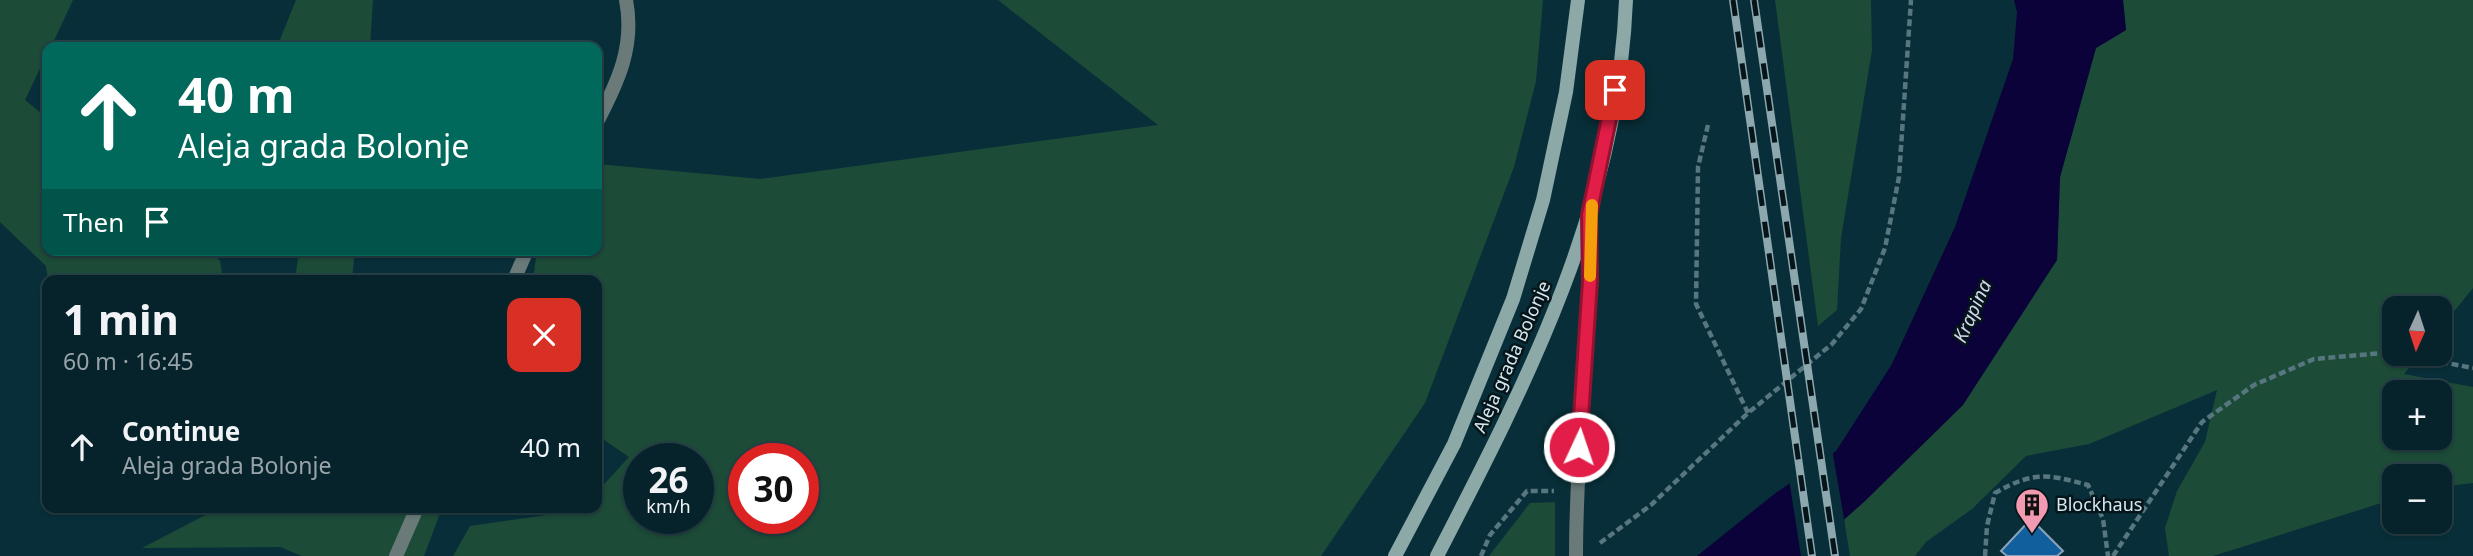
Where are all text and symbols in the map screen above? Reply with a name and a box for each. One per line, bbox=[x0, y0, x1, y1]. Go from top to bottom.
pin bbox=[1585, 60, 1645, 120]
text: 40 m bbox=[178, 61, 295, 127]
icon: ahead bbox=[63, 70, 154, 161]
icon: arrive bbox=[1596, 71, 1634, 109]
text: Aleja grada Bolonje bbox=[178, 124, 469, 167]
icon: arrive bbox=[138, 203, 176, 241]
text: Then bbox=[63, 204, 124, 240]
water label: Krapina bbox=[1947, 275, 1997, 347]
street label: Aleja grada Bolonje bbox=[1467, 277, 1555, 436]
text: 1 min bbox=[63, 290, 179, 347]
north arrow bbox=[2382, 296, 2452, 366]
map controls bbox=[2382, 296, 2452, 534]
button: close bbox=[507, 298, 581, 372]
text: 60 m · 16:45 bbox=[63, 345, 194, 377]
button: + bbox=[2382, 380, 2452, 450]
position arrow bbox=[1542, 410, 1616, 484]
text: Continue bbox=[122, 413, 240, 449]
icon: ahead bbox=[63, 428, 101, 466]
text: 40 m bbox=[520, 429, 581, 465]
speed limit sign: 30 bbox=[728, 443, 819, 534]
text: Aleja grada Bolonje bbox=[122, 449, 331, 481]
text: 26 bbox=[648, 456, 689, 503]
button: − bbox=[2382, 464, 2452, 534]
building icon: Blockhaus bbox=[2013, 486, 2051, 535]
place label: Blockhaus bbox=[2056, 492, 2142, 516]
text: km/h bbox=[646, 494, 691, 518]

